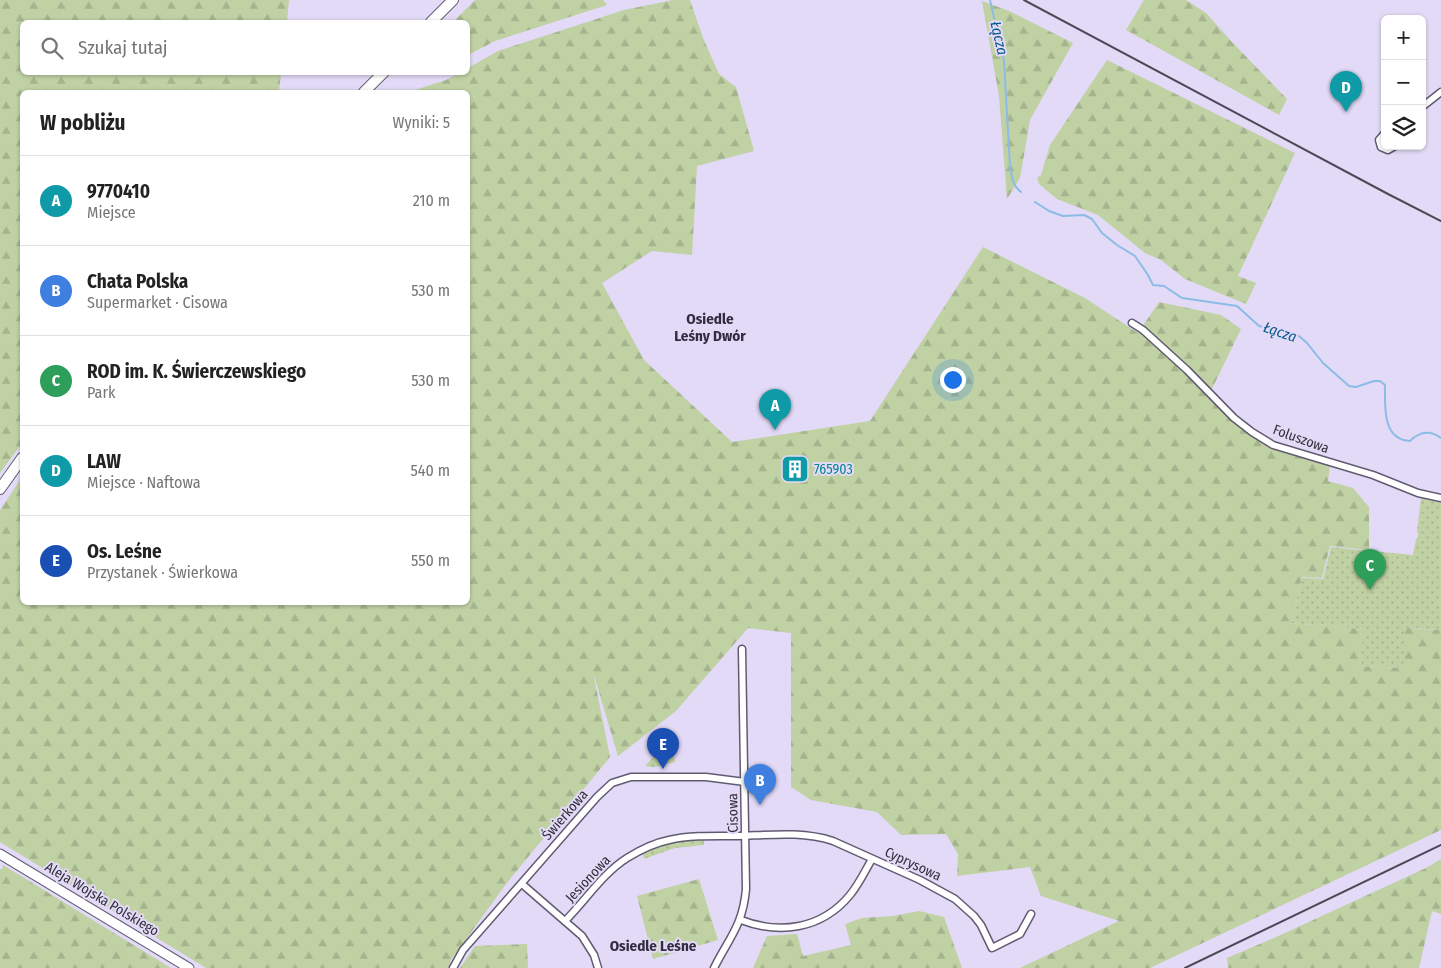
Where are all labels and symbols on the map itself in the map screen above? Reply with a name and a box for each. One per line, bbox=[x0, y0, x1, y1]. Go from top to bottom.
water label: Łącza bbox=[986, 19, 1012, 57]
pin: D bbox=[1330, 71, 1362, 112]
district label: Osiedle Leśny Dwór bbox=[674, 310, 746, 345]
water label: Łącza bbox=[1261, 318, 1299, 346]
your location bbox=[940, 367, 966, 393]
pin: A bbox=[759, 389, 791, 430]
street label: Foluszowa bbox=[1271, 421, 1332, 457]
building icon: 765903 bbox=[780, 454, 810, 484]
place label: 765903 bbox=[814, 461, 853, 478]
pin: C bbox=[1354, 549, 1386, 590]
pin: E bbox=[647, 728, 679, 769]
pin: B bbox=[744, 764, 776, 805]
street label: Świerkowa bbox=[538, 786, 592, 844]
street label: Cisowa bbox=[724, 793, 742, 833]
street label: Cyprysowa bbox=[882, 844, 944, 885]
street label: Jesionowa bbox=[562, 852, 614, 906]
street label: Aleja Wojska Polskiego bbox=[42, 858, 162, 940]
district label: Osiedle Leśne bbox=[610, 937, 697, 955]

